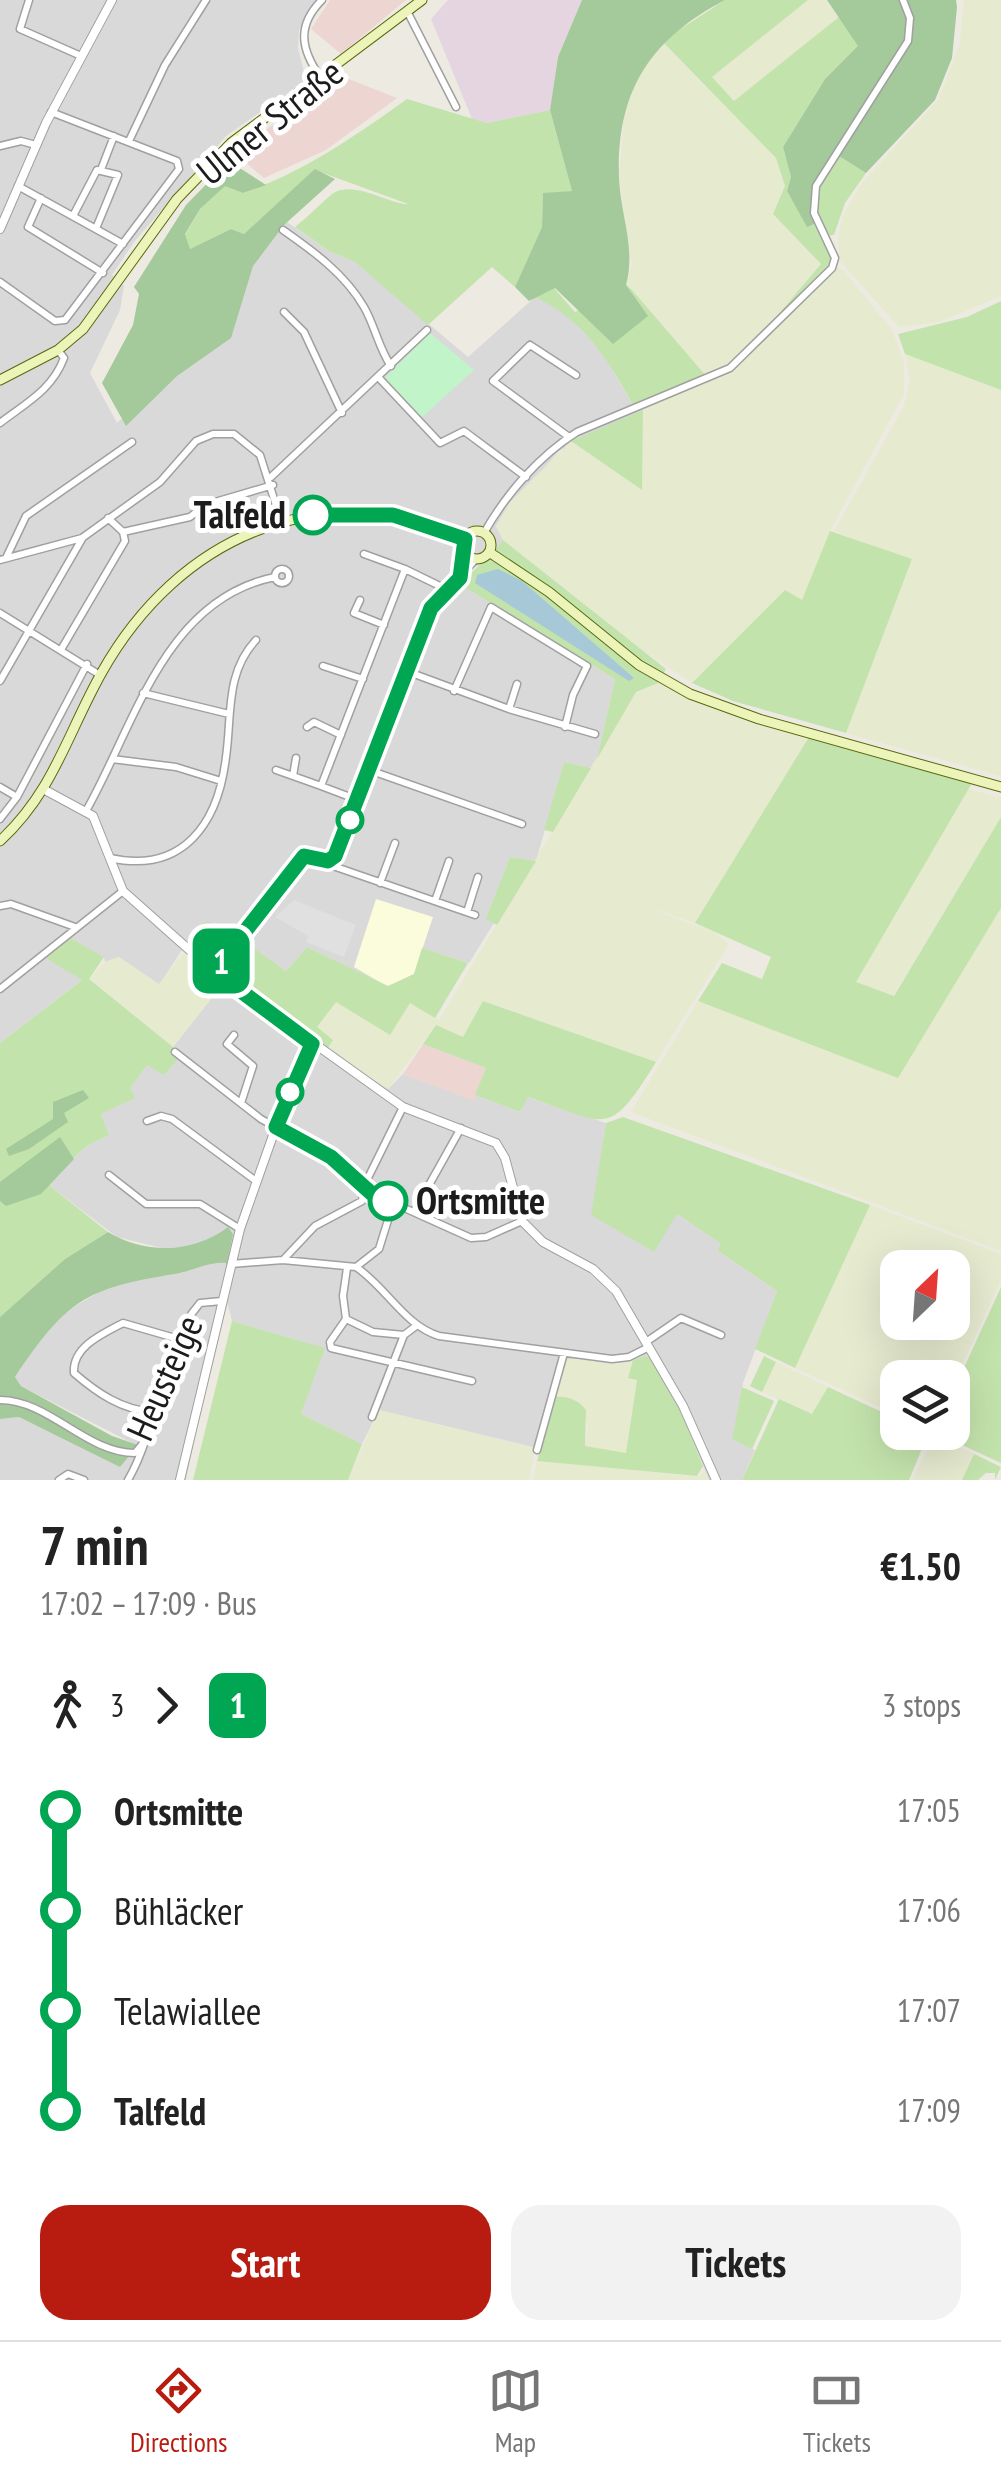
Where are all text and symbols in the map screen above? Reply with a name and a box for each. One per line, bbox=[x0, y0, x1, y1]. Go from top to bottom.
street label: Ulmer Straße bbox=[186, 47, 352, 195]
place label: Talfeld bbox=[194, 489, 286, 538]
marker: Talfeld bbox=[294, 496, 332, 534]
unlabelled marker bbox=[337, 807, 363, 833]
line badge: 1 bbox=[188, 928, 254, 994]
text: 1 bbox=[213, 938, 229, 984]
unlabelled marker bbox=[277, 1079, 303, 1105]
place label: Ortsmitte bbox=[416, 1175, 545, 1224]
marker: Ortsmitte bbox=[369, 1182, 407, 1220]
north arrow bbox=[880, 1250, 970, 1340]
map controls bbox=[880, 1250, 970, 1450]
street label: Heusteige bbox=[114, 1307, 213, 1447]
button: layers bbox=[880, 1360, 970, 1450]
text: 7 min bbox=[40, 1509, 149, 1580]
text: €1.50 bbox=[880, 1541, 961, 1590]
text: 17:02 – 17:09 · Bus bbox=[40, 1582, 257, 1624]
icon: walk bbox=[40, 1678, 95, 1733]
icon: forward bbox=[139, 1678, 194, 1733]
text: 1 bbox=[229, 1682, 246, 1728]
text: 3 bbox=[110, 1684, 124, 1726]
text: 3 stops bbox=[882, 1684, 961, 1726]
text: Ortsmitte bbox=[114, 1786, 243, 1835]
text: 17:05 bbox=[897, 1789, 961, 1831]
text: Bühläcker bbox=[114, 1886, 243, 1935]
text: 17:06 bbox=[897, 1889, 961, 1931]
text: Telawiallee bbox=[114, 1986, 261, 2035]
text: 17:07 bbox=[897, 1989, 961, 2031]
text: Talfeld bbox=[114, 2086, 206, 2135]
text: 17:09 bbox=[897, 2089, 961, 2131]
button: Start bbox=[40, 2205, 491, 2320]
button: Tickets bbox=[511, 2205, 961, 2320]
tab: Directions bbox=[130, 2363, 228, 2460]
tab: Map bbox=[488, 2363, 543, 2460]
tab: Tickets bbox=[803, 2363, 871, 2460]

